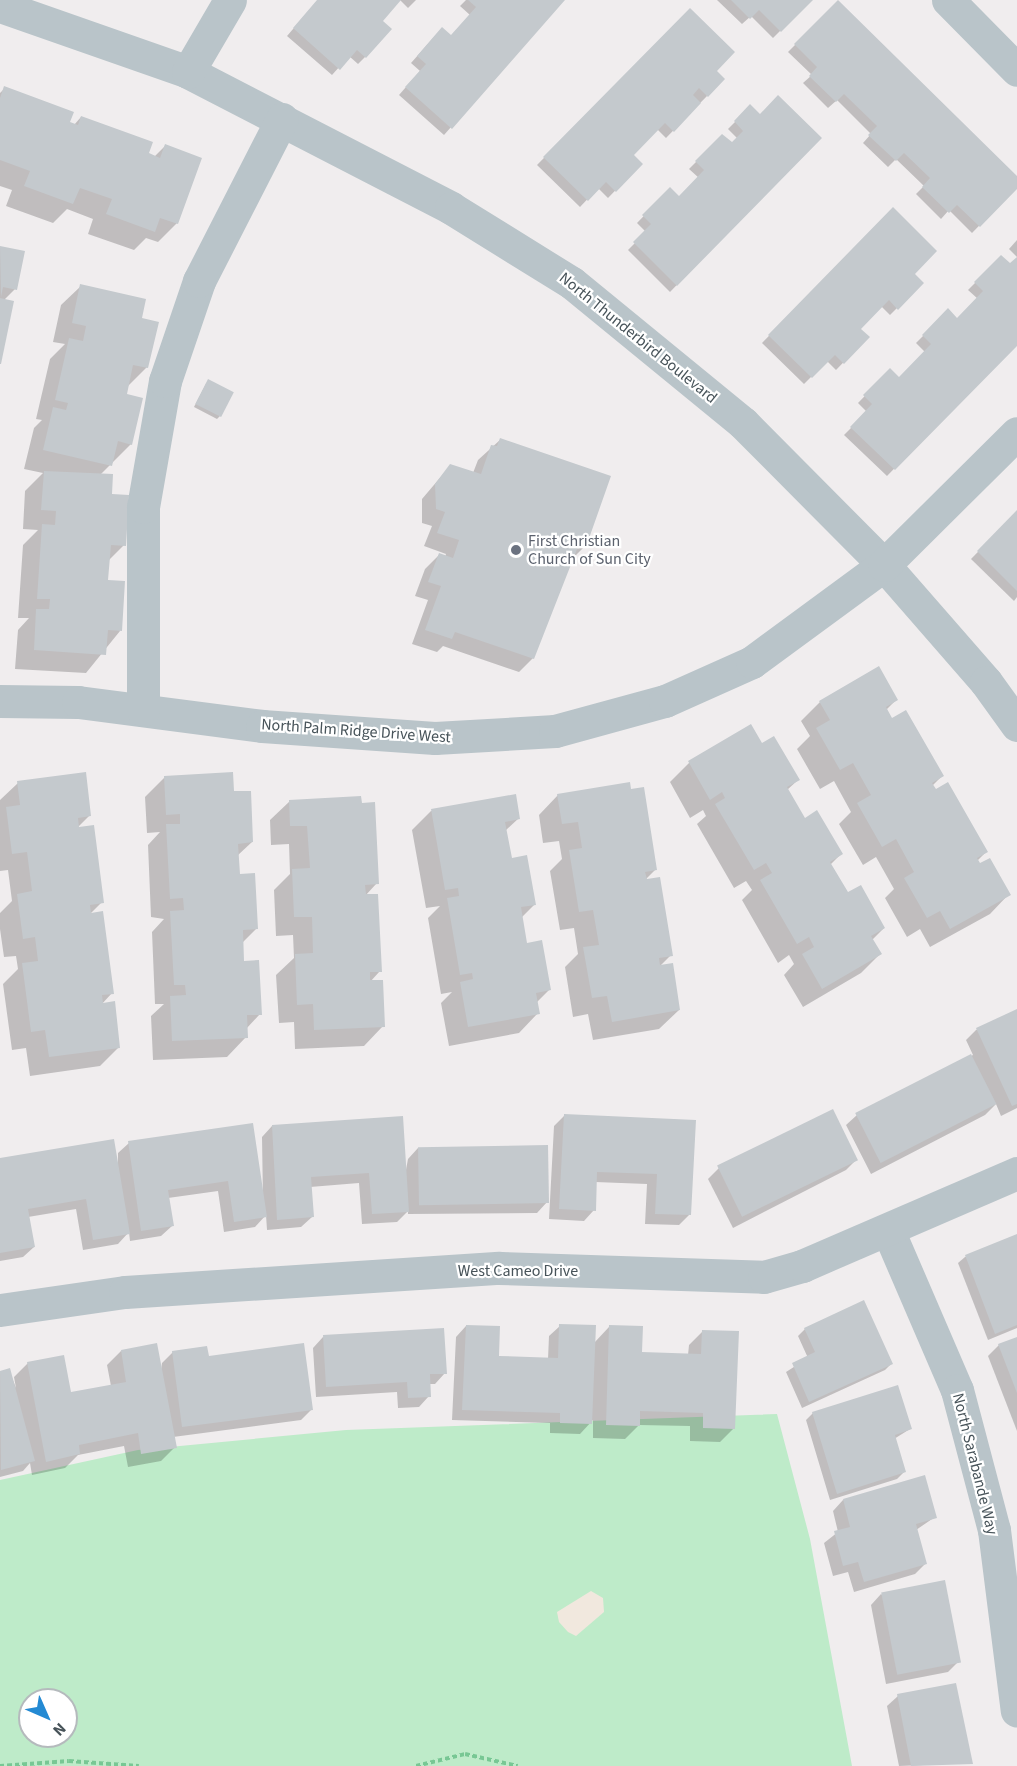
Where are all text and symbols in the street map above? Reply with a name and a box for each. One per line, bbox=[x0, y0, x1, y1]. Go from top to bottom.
street label: North Thunderbird Boulevard bbox=[555, 268, 721, 408]
place label: First Christian Church of Sun City bbox=[528, 531, 651, 569]
marker: First Christian Church of Sun City bbox=[509, 543, 523, 557]
street label: North Palm Ridge Drive West bbox=[261, 715, 451, 747]
street label: West Cameo Drive bbox=[458, 1261, 578, 1281]
street label: North Sarabande Way bbox=[948, 1391, 1002, 1537]
north arrow bbox=[18, 1688, 78, 1748]
text: N bbox=[48, 1718, 71, 1741]

